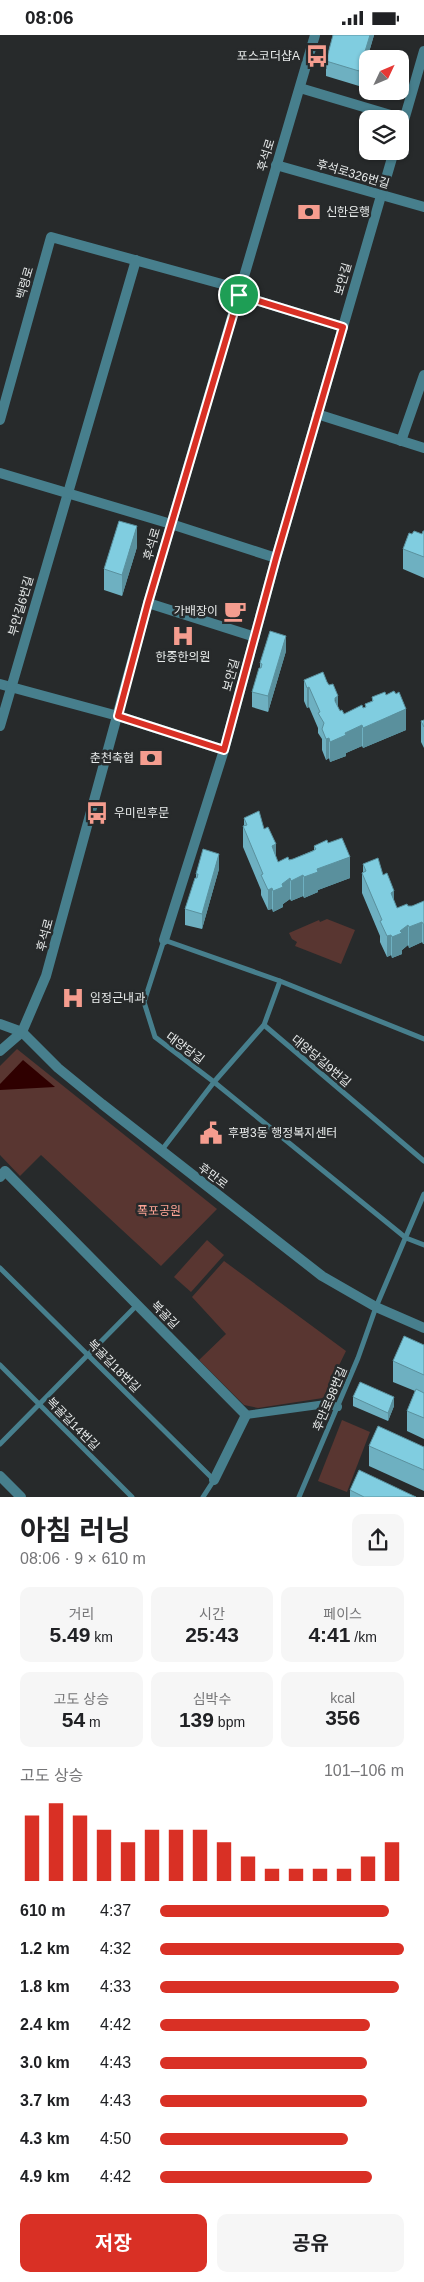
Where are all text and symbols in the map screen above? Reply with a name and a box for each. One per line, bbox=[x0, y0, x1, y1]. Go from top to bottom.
text: 08:06 bbox=[25, 7, 74, 28]
bus stop icon: 포스코더샵A bbox=[304, 43, 330, 69]
place label: 포스코더샵A bbox=[237, 49, 300, 63]
north arrow bbox=[359, 50, 409, 100]
map controls bbox=[359, 50, 409, 160]
button: layers bbox=[359, 110, 409, 160]
street label: 후석로 bbox=[254, 137, 278, 173]
street label: 후석로326번길 bbox=[315, 157, 391, 191]
bank icon: 신한은행 bbox=[296, 199, 322, 225]
place label: 신한은행 bbox=[326, 205, 370, 219]
street label: 보안길 bbox=[332, 261, 354, 297]
street label: 백령로 bbox=[14, 265, 36, 301]
pin bbox=[218, 274, 260, 316]
icon: arrive bbox=[225, 281, 253, 309]
street label: 후석로 bbox=[141, 526, 163, 562]
street label: 부안길6번길 bbox=[6, 574, 36, 638]
cafe icon: 가배장이 bbox=[222, 598, 248, 624]
place label: 가배장이 bbox=[174, 604, 218, 618]
hospital icon: 한중한의원 bbox=[170, 623, 196, 649]
place label: 한중한의원 bbox=[155, 650, 211, 664]
street label: 보안길 bbox=[220, 657, 242, 693]
bank icon: 춘천축협 bbox=[138, 745, 164, 771]
place label: 춘천축협 bbox=[90, 751, 134, 765]
bus stop icon: 우미린후문 bbox=[84, 800, 110, 826]
place label: 우미린후문 bbox=[114, 806, 169, 820]
street label: 후석로 bbox=[34, 917, 56, 953]
hospital icon: 임정근내과 bbox=[60, 985, 86, 1011]
place label: 임정근내과 bbox=[90, 991, 145, 1005]
street label: 대양당길 bbox=[163, 1029, 207, 1067]
street label: 대양당길9번길 bbox=[289, 1032, 353, 1090]
public building icon: 후평3동 행정복지센터 bbox=[198, 1120, 224, 1146]
place label: 후평3동 행정복지센터 bbox=[228, 1126, 337, 1140]
street label: 후만로 bbox=[196, 1160, 230, 1192]
park label: 폭포공원 bbox=[137, 1204, 181, 1218]
street label: 복골길 bbox=[148, 1298, 182, 1332]
street label: 복골길18번길 bbox=[85, 1337, 143, 1395]
street label: 후만로98번길 bbox=[310, 1365, 350, 1433]
street label: 복골길14번길 bbox=[44, 1395, 102, 1453]
button: share bbox=[352, 1514, 404, 1566]
text: 아침 러닝 bbox=[20, 1515, 131, 1546]
text: 08:06 · 9 × 610 m bbox=[20, 1550, 146, 1567]
text: 거리 bbox=[68, 1606, 94, 1622]
text: 시간 bbox=[199, 1606, 225, 1622]
text: 페이스 bbox=[323, 1606, 362, 1622]
text: 5.49 bbox=[50, 1623, 90, 1646]
text: 25:43 bbox=[185, 1623, 239, 1646]
text: 4:41 bbox=[308, 1623, 350, 1646]
text: km bbox=[90, 1629, 113, 1645]
text: /km bbox=[350, 1629, 377, 1645]
text: kcal bbox=[330, 1690, 355, 1706]
text: 고도 상승 bbox=[54, 1691, 109, 1707]
text: 심박수 bbox=[193, 1691, 231, 1707]
text: 356 bbox=[325, 1706, 360, 1729]
text: 54 bbox=[62, 1708, 85, 1731]
text: 139 bbox=[179, 1708, 214, 1731]
text: m bbox=[85, 1714, 101, 1730]
text: bpm bbox=[214, 1714, 245, 1730]
text: 101–106 m bbox=[324, 1762, 404, 1779]
text: 고도 상승 bbox=[20, 1767, 83, 1784]
text: 610 m bbox=[20, 1902, 65, 1919]
text: 4:37 bbox=[100, 1902, 131, 1919]
text: 1.2 km bbox=[20, 1940, 70, 1957]
text: 4:32 bbox=[100, 1940, 131, 1957]
text: 1.8 km bbox=[20, 1978, 70, 1995]
text: 4:33 bbox=[100, 1978, 131, 1995]
text: 2.4 km bbox=[20, 2016, 70, 2033]
text: 4:42 bbox=[100, 2016, 131, 2033]
text: 3.0 km bbox=[20, 2054, 70, 2071]
text: 4:43 bbox=[100, 2054, 131, 2071]
text: 3.7 km bbox=[20, 2092, 70, 2109]
text: 4:43 bbox=[100, 2092, 131, 2109]
text: 4.3 km bbox=[20, 2130, 70, 2147]
text: 4:50 bbox=[100, 2130, 131, 2147]
text: 4.9 km bbox=[20, 2168, 70, 2185]
text: 4:42 bbox=[100, 2168, 131, 2185]
button: 저장 bbox=[20, 2214, 207, 2272]
button: 공유 bbox=[217, 2214, 404, 2272]

